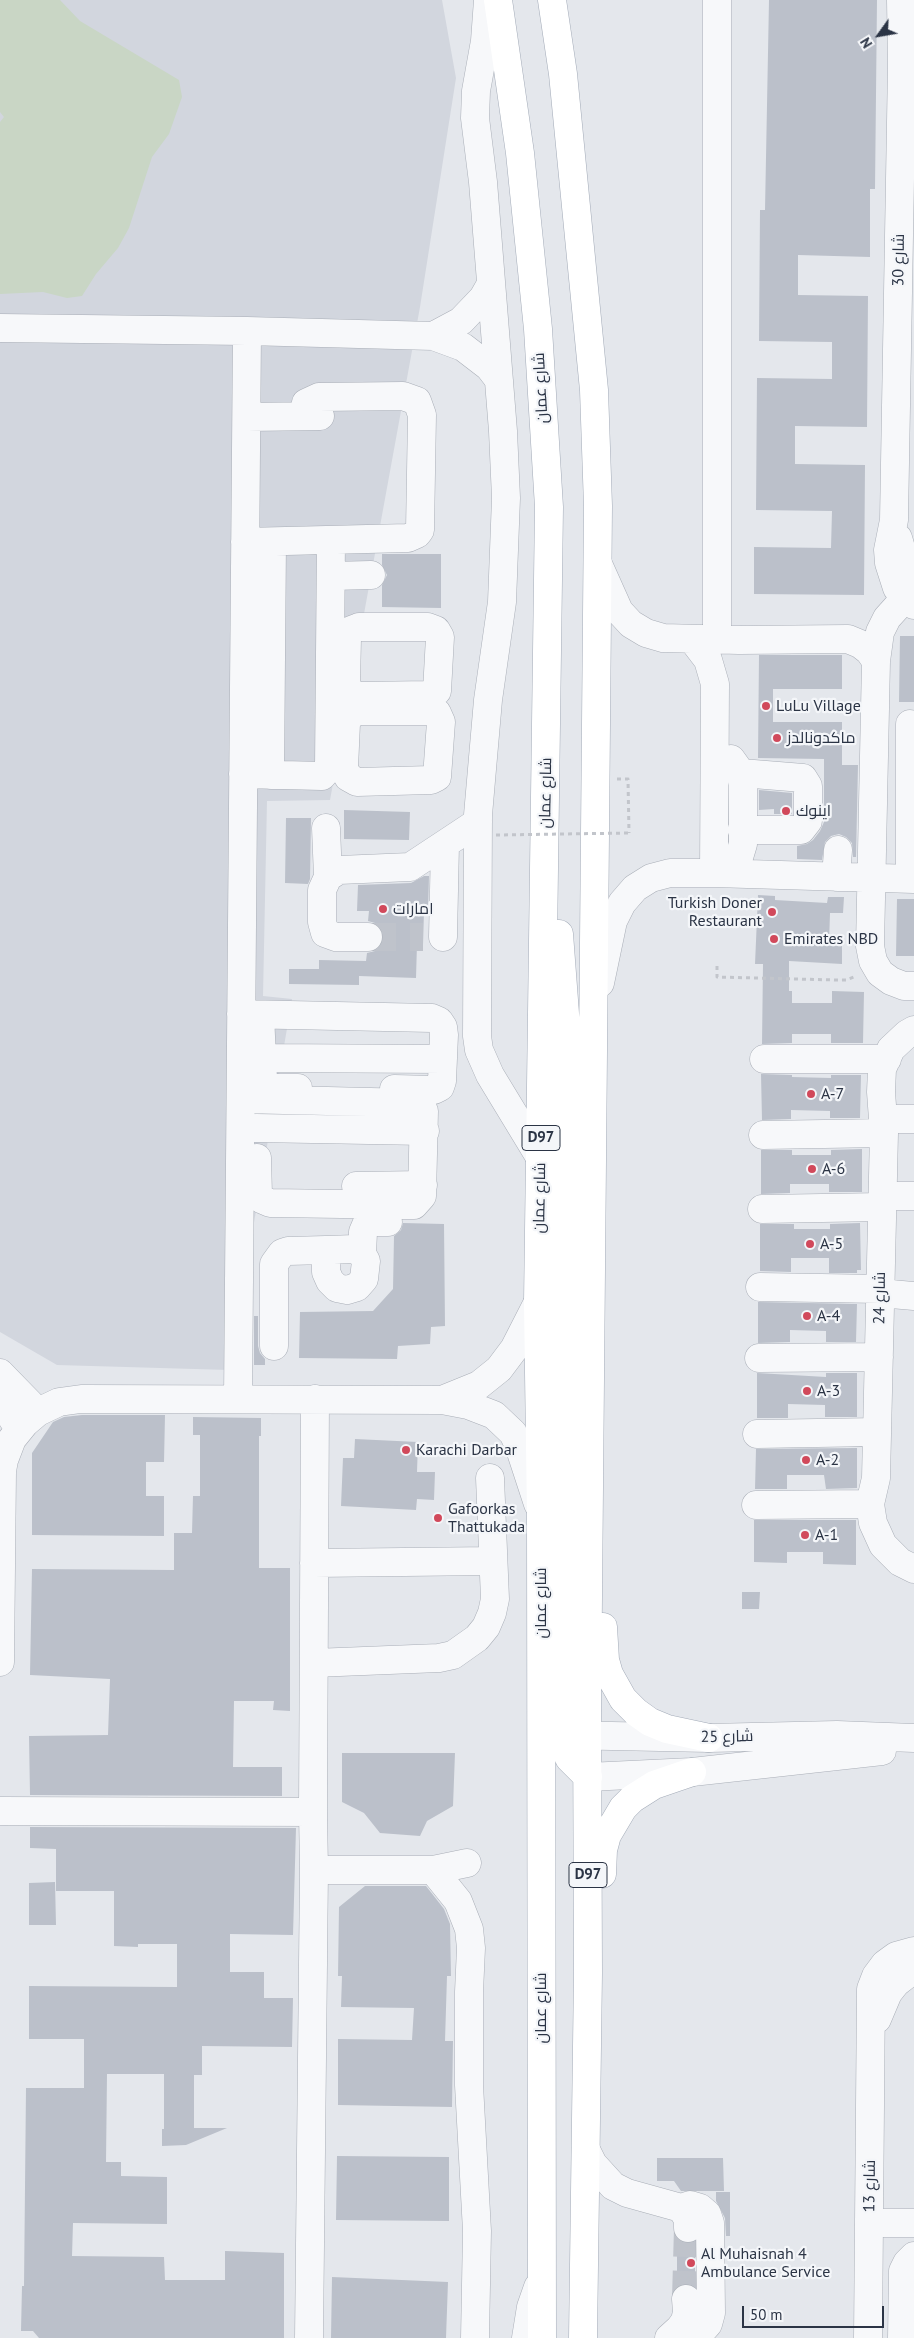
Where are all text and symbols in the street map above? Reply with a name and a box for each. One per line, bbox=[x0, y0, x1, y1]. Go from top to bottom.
north arrow bbox=[854, 10, 904, 60]
text: N bbox=[856, 34, 876, 52]
street label: شارع 30 bbox=[889, 233, 909, 287]
street label: شارع عمان bbox=[530, 352, 552, 424]
place label: LuLu Village bbox=[776, 696, 861, 716]
marker: LuLu Village bbox=[760, 700, 772, 712]
place label: ماكدونالدز bbox=[787, 728, 855, 748]
marker: ماكدونالدز bbox=[771, 732, 783, 744]
street label: شارع عمان bbox=[536, 757, 556, 829]
place label: اينوك bbox=[796, 801, 831, 821]
marker: اينوك bbox=[780, 805, 792, 817]
place label: Turkish Doner Restaurant bbox=[668, 893, 762, 931]
place label: امارات bbox=[393, 899, 433, 919]
marker: امارات bbox=[377, 903, 389, 915]
marker: Turkish Doner Restaurant bbox=[766, 906, 778, 918]
place label: Emirates NBD bbox=[784, 929, 878, 949]
marker: Emirates NBD bbox=[768, 933, 780, 945]
place label: A-7 bbox=[821, 1084, 844, 1104]
marker: A-7 bbox=[805, 1088, 817, 1100]
road number: D97 bbox=[522, 1126, 560, 1150]
place label: A-6 bbox=[822, 1159, 845, 1179]
street label: شارع عمان bbox=[530, 1162, 550, 1234]
marker: A-6 bbox=[806, 1163, 818, 1175]
place label: A-5 bbox=[820, 1234, 843, 1254]
marker: A-5 bbox=[804, 1238, 816, 1250]
street label: شارع 24 bbox=[870, 1271, 890, 1325]
place label: A-4 bbox=[817, 1306, 840, 1326]
marker: A-4 bbox=[801, 1310, 813, 1322]
place label: A-3 bbox=[817, 1381, 840, 1401]
marker: A-3 bbox=[801, 1385, 813, 1397]
place label: Karachi Darbar bbox=[416, 1440, 517, 1460]
marker: Karachi Darbar bbox=[400, 1444, 412, 1456]
place label: A-2 bbox=[816, 1450, 839, 1470]
marker: A-2 bbox=[800, 1454, 812, 1466]
place label: Gafoorkas Thattukada bbox=[448, 1499, 525, 1537]
marker: Gafoorkas Thattukada bbox=[432, 1512, 444, 1524]
place label: A-1 bbox=[815, 1525, 838, 1545]
marker: A-1 bbox=[799, 1529, 811, 1541]
street label: شارع عمان bbox=[531, 1568, 551, 1638]
street label: شارع 25 bbox=[700, 1727, 754, 1747]
road number: D97 bbox=[569, 1862, 607, 1888]
street label: شارع عمان bbox=[531, 1973, 551, 2043]
street label: شارع 13 bbox=[860, 2159, 880, 2213]
place label: Al Muhaisnah 4 Ambulance Service bbox=[701, 2244, 830, 2282]
marker: Al Muhaisnah 4 Ambulance Service bbox=[685, 2257, 697, 2269]
scale bar bbox=[744, 2296, 886, 2328]
text: 50 m bbox=[750, 2305, 783, 2324]

